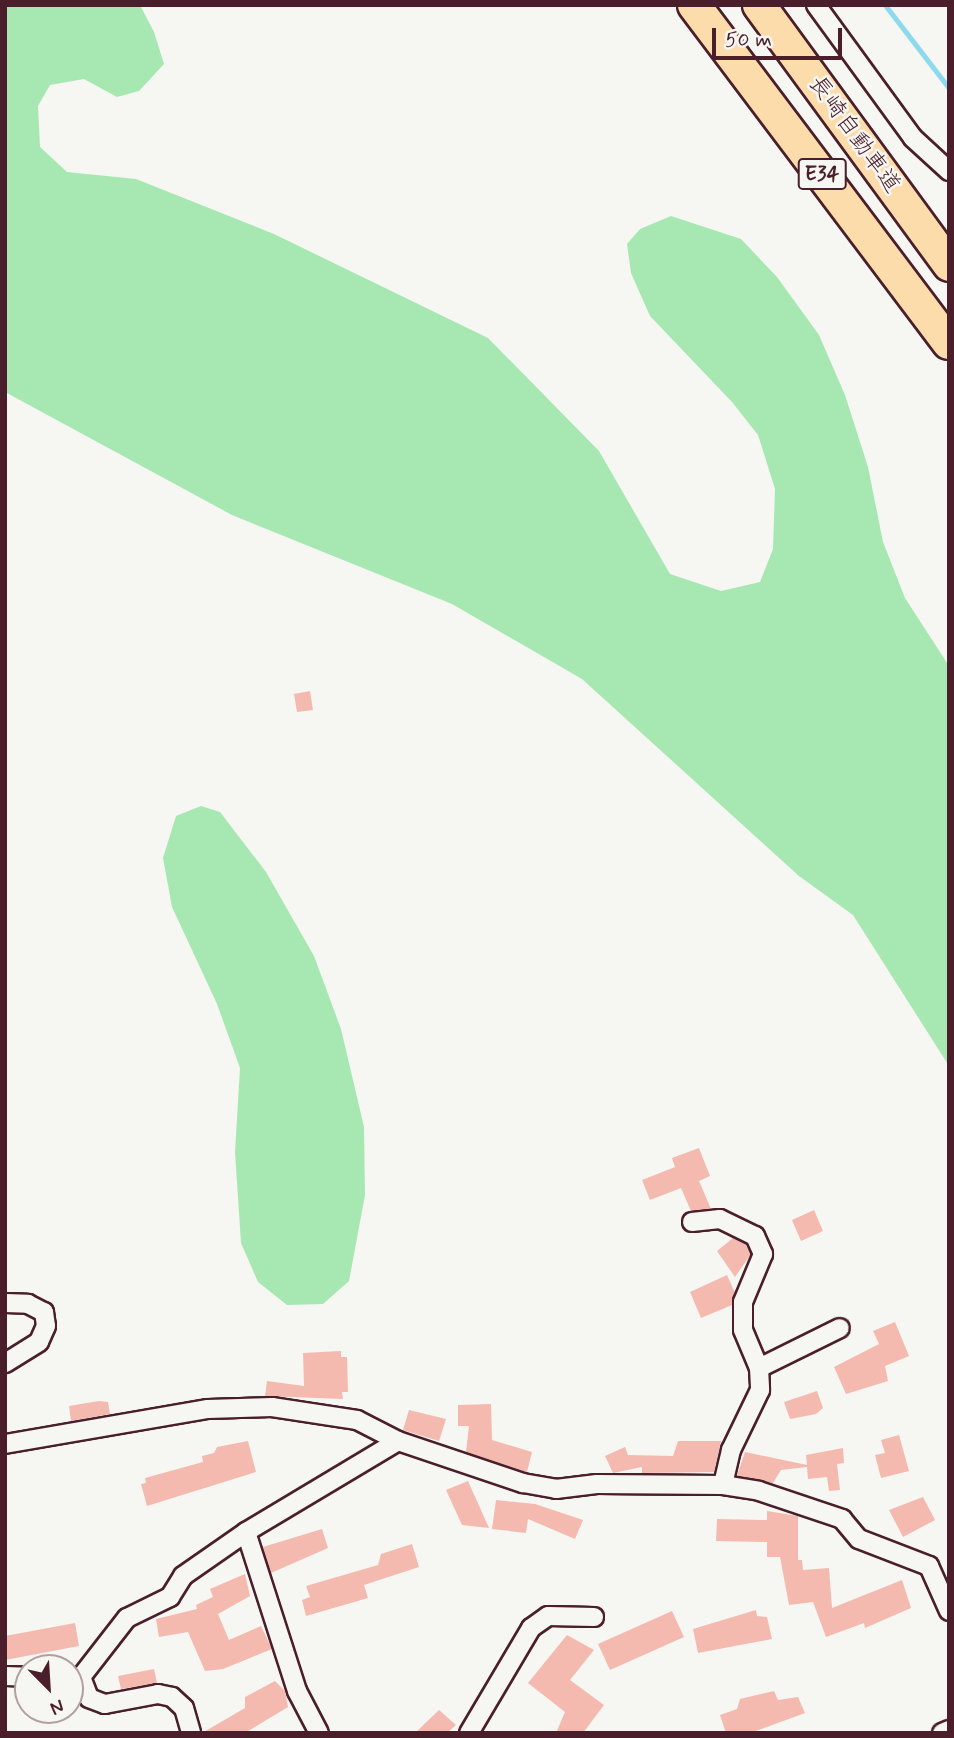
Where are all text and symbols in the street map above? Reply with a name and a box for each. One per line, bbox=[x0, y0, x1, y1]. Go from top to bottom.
scale bar bbox=[716, 14, 846, 58]
text: 50 m bbox=[725, 26, 772, 54]
street label: 長崎自動車道 bbox=[802, 71, 906, 199]
road number: E34 bbox=[798, 156, 846, 192]
north arrow bbox=[14, 1654, 84, 1724]
text: N bbox=[46, 1693, 68, 1721]

